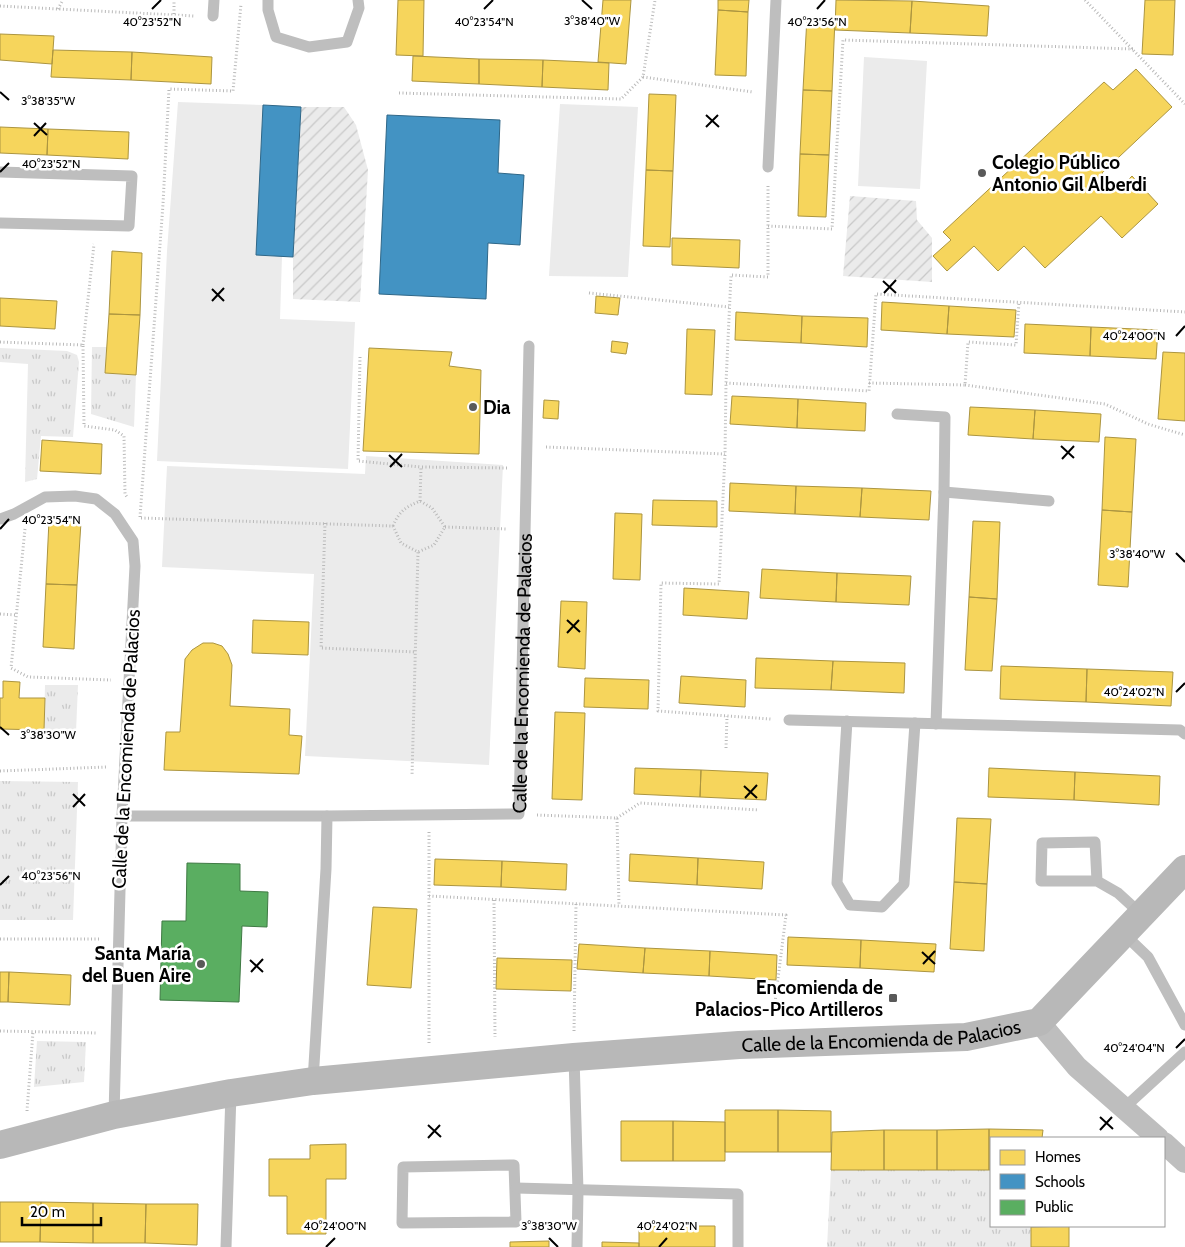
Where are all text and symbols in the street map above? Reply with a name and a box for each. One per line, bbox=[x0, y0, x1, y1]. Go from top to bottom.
text: 3°38'40"W bbox=[564, 13, 621, 28]
text: 40°23'52"N bbox=[123, 14, 181, 29]
text: 40°23'54"N bbox=[454, 14, 514, 29]
text: 40°23'56"N bbox=[787, 14, 847, 29]
text: 3°38'35"W bbox=[21, 93, 76, 108]
place label: Colegio Público Antonio Gil Alberdi bbox=[992, 151, 1147, 196]
text: 40°23'52"N bbox=[22, 156, 80, 171]
marker: Colegio Público Antonio Gil Alberdi bbox=[976, 167, 988, 179]
text: 40°24'00"N bbox=[1102, 328, 1166, 343]
place label: Dia bbox=[483, 396, 511, 419]
marker: Dia bbox=[467, 401, 479, 413]
text: 40°23'54"N bbox=[21, 512, 81, 527]
street label: Calle de la Encomienda de Palacios bbox=[508, 533, 536, 814]
text: 3°38'40"W bbox=[1109, 546, 1166, 561]
street label: Calle de la Encomienda de Palacios bbox=[107, 609, 145, 889]
text: 40°24'02"N bbox=[1104, 684, 1164, 699]
text: 3°38'30"W bbox=[20, 727, 77, 742]
text: 40°23'56"N bbox=[21, 868, 81, 883]
place label: Santa María del Buen Aire bbox=[82, 942, 192, 987]
marker: Santa María del Buen Aire bbox=[195, 958, 207, 970]
place label: Encomienda de Palacios-Pico Artilleros bbox=[695, 976, 883, 1021]
marker: Encomienda de Palacios-Pico Artilleros bbox=[887, 992, 899, 1004]
street label: Calle de la Encomienda de Palacios bbox=[741, 1015, 1023, 1056]
text: 40°24'04"N bbox=[1103, 1040, 1165, 1055]
legend bbox=[990, 1137, 1165, 1227]
text: Homes bbox=[1035, 1148, 1081, 1166]
text: Schools bbox=[1035, 1173, 1085, 1191]
scale bar bbox=[22, 1194, 101, 1226]
text: Public bbox=[1035, 1198, 1073, 1216]
text: 20 m bbox=[30, 1203, 65, 1221]
text: 40°24'00"N bbox=[303, 1218, 367, 1233]
text: 3°38'30"W bbox=[521, 1218, 578, 1233]
text: 40°24'02"N bbox=[637, 1218, 697, 1233]

